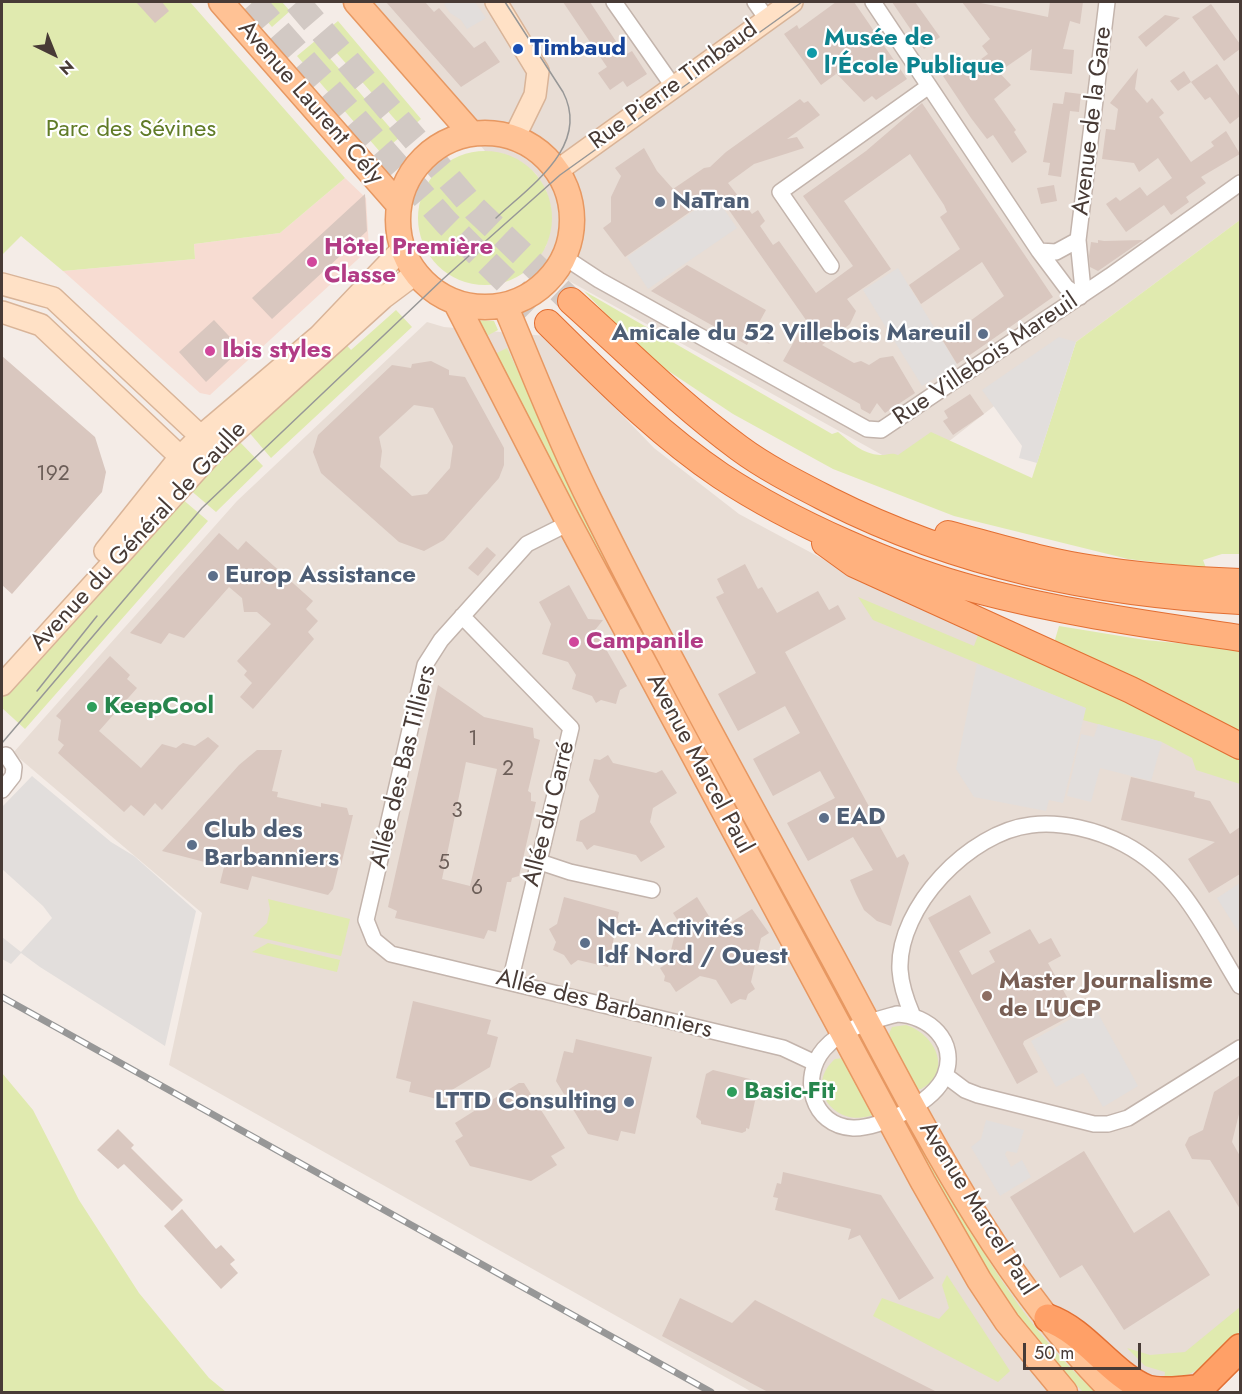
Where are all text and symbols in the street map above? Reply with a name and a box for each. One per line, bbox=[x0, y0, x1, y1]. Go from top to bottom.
street label: Avenue Laurent Cély bbox=[231, 15, 389, 191]
street label: Rue Pierre Timbaud bbox=[584, 15, 764, 157]
north arrow bbox=[24, 24, 84, 84]
place label: Musée de l'École Publique bbox=[824, 25, 1004, 81]
street label: Avenue de la Gare bbox=[1067, 25, 1119, 217]
place label: Timbaud bbox=[530, 35, 626, 63]
marker: Timbaud bbox=[511, 42, 525, 56]
marker: Musée de l'École Publique bbox=[805, 46, 819, 60]
text: N bbox=[54, 55, 79, 80]
park label: Parc des Sévines bbox=[46, 116, 216, 144]
place label: NaTran bbox=[672, 188, 750, 216]
marker: NaTran bbox=[653, 195, 667, 209]
place label: Hôtel Première Classe bbox=[324, 234, 493, 290]
marker: Hôtel Première Classe bbox=[305, 255, 319, 269]
street label: Rue Villebois Mareuil bbox=[888, 288, 1084, 432]
place label: Amicale du 52 Villebois Mareuil bbox=[611, 320, 971, 348]
marker: Amicale du 52 Villebois Mareuil bbox=[976, 327, 990, 341]
place label: Ibis styles bbox=[222, 337, 332, 365]
marker: Ibis styles bbox=[203, 344, 217, 358]
street label: Avenue du Général de Gaulle bbox=[25, 416, 253, 658]
house number: 192 bbox=[36, 462, 70, 488]
place label: Europ Assistance bbox=[225, 562, 416, 590]
marker: Europ Assistance bbox=[206, 569, 220, 583]
place label: Campanile bbox=[586, 628, 704, 656]
marker: Campanile bbox=[567, 635, 581, 649]
street label: Allée des Bas Tilliers bbox=[365, 662, 443, 872]
street label: Avenue Marcel Paul bbox=[639, 669, 759, 859]
place label: KeepCool bbox=[104, 693, 214, 721]
marker: KeepCool bbox=[85, 700, 99, 714]
house number: 1 bbox=[468, 727, 478, 753]
street label: Allée du Carré bbox=[518, 738, 582, 890]
house number: 2 bbox=[502, 757, 514, 783]
house number: 3 bbox=[451, 799, 463, 825]
place label: EAD bbox=[836, 804, 886, 832]
marker: EAD bbox=[817, 811, 831, 825]
place label: Club des Barbanniers bbox=[204, 817, 339, 873]
marker: Club des Barbanniers bbox=[185, 838, 199, 852]
house number: 5 bbox=[438, 851, 450, 877]
house number: 6 bbox=[471, 876, 483, 902]
place label: Nct- Activités Idf Nord / Ouest bbox=[597, 915, 788, 971]
marker: Nct- Activités Idf Nord / Ouest bbox=[578, 936, 592, 950]
street label: Allée des Barbanniers bbox=[493, 964, 715, 1046]
place label: Master Journalisme de L'UCP bbox=[999, 968, 1213, 1024]
marker: Master Journalisme de L'UCP bbox=[980, 989, 994, 1003]
place label: Basic-Fit bbox=[744, 1078, 835, 1106]
marker: Basic-Fit bbox=[725, 1085, 739, 1099]
place label: LTTD Consulting bbox=[435, 1088, 617, 1116]
marker: LTTD Consulting bbox=[622, 1095, 636, 1109]
street label: Avenue Marcel Paul bbox=[912, 1117, 1042, 1301]
scale bar bbox=[1026, 1331, 1144, 1369]
text: 50 m bbox=[1034, 1340, 1074, 1366]

